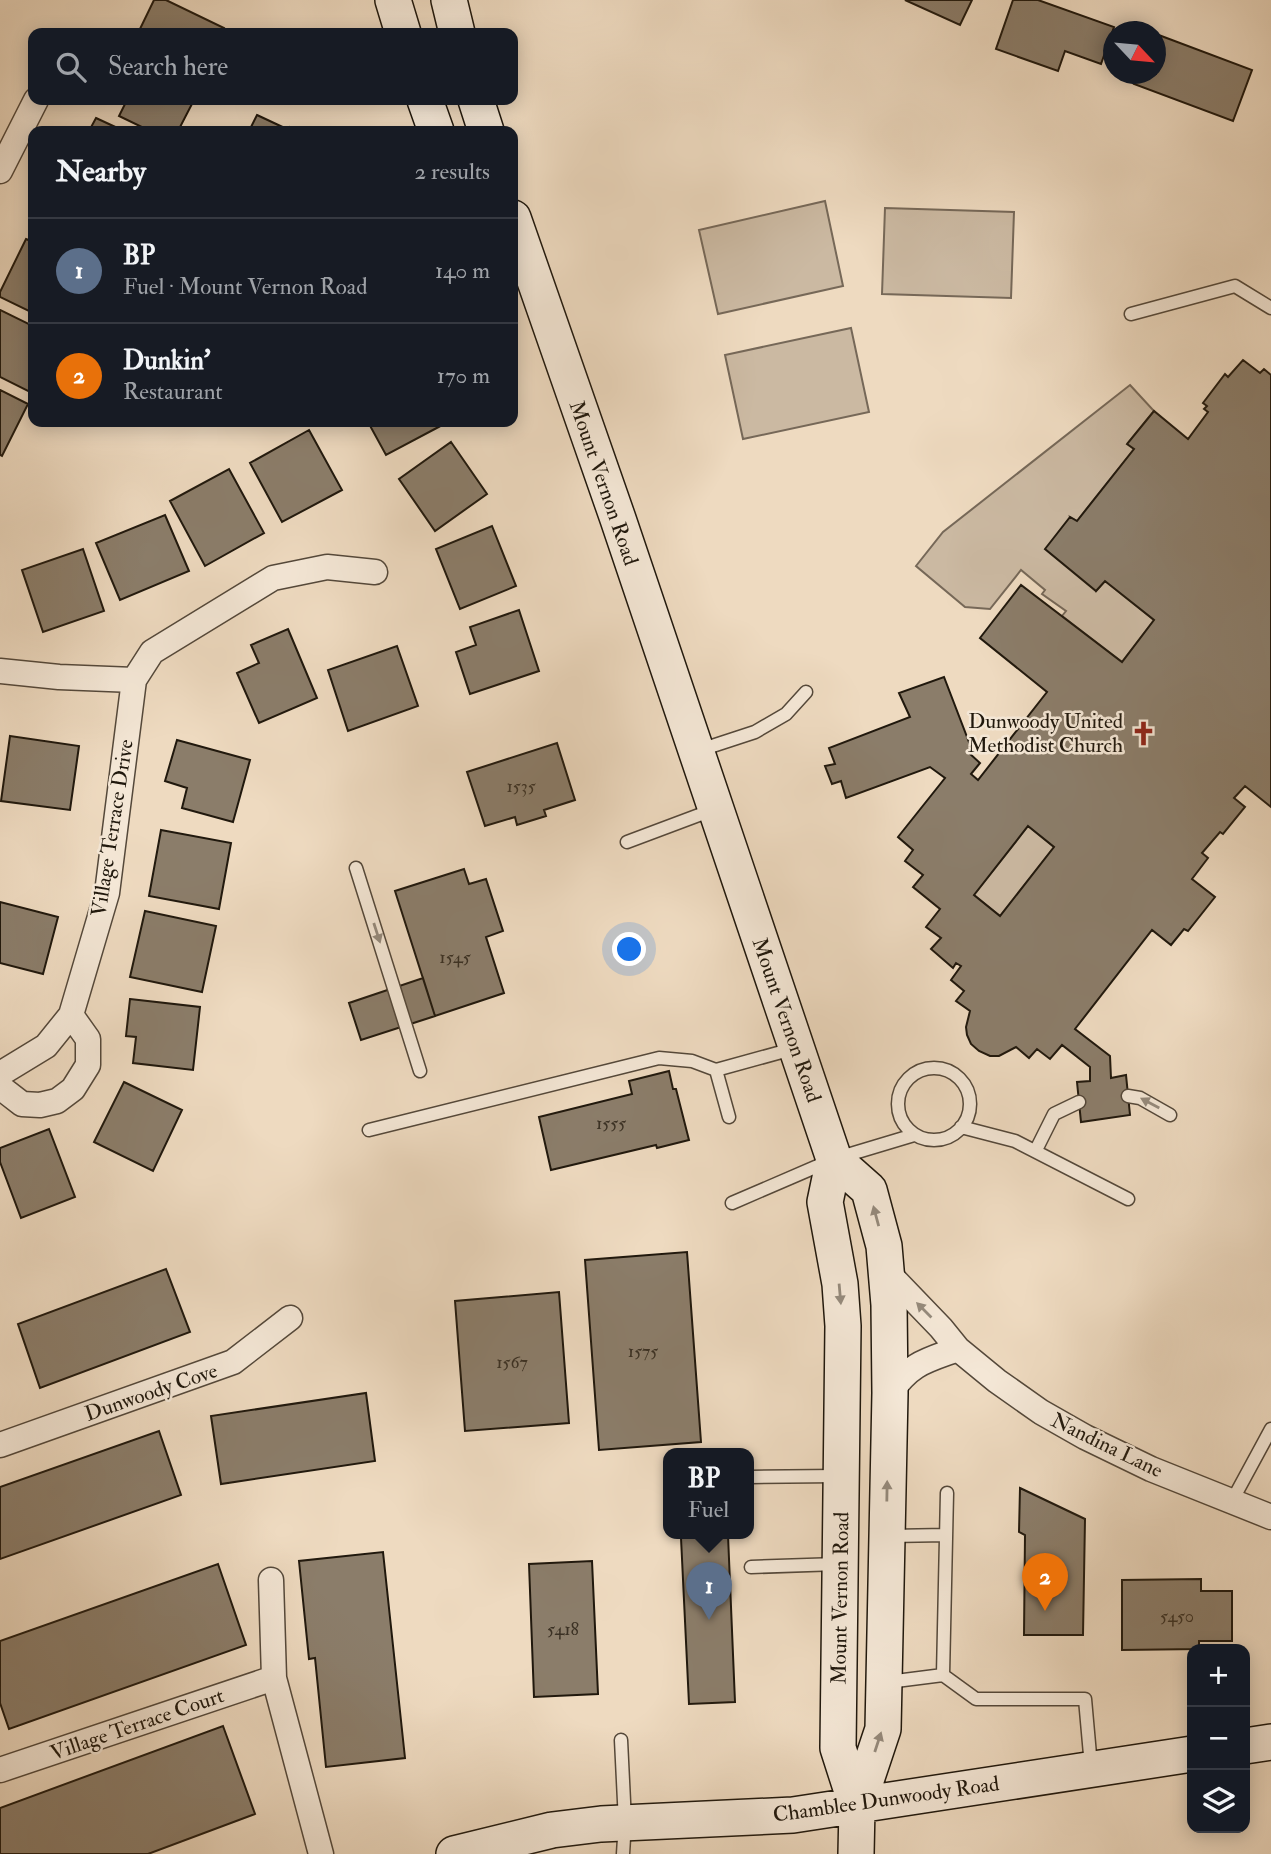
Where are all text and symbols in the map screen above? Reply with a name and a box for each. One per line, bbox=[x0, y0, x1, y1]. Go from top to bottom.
north arrow bbox=[1103, 21, 1166, 84]
search box bbox=[28, 28, 518, 105]
icon: search bbox=[52, 48, 90, 86]
text: Search here bbox=[108, 51, 228, 83]
text: Nearby bbox=[56, 153, 146, 190]
text: 2 results bbox=[415, 157, 490, 186]
text: BP bbox=[123, 240, 155, 272]
text: 1 bbox=[75, 256, 83, 285]
text: 140 m bbox=[435, 256, 490, 285]
text: Fuel · Mount Vernon Road bbox=[123, 272, 368, 301]
text: Dunkin' bbox=[123, 345, 210, 377]
text: 2 bbox=[73, 361, 85, 390]
text: 170 m bbox=[437, 361, 490, 390]
text: Restaurant bbox=[123, 377, 223, 406]
street label: Mount Vernon Road bbox=[563, 397, 645, 570]
place label: Dunwoody United Methodist Church bbox=[968, 708, 1124, 759]
church icon: Dunwoody United Methodist Church bbox=[1129, 719, 1157, 747]
street label: Village Terrace Drive bbox=[85, 737, 140, 919]
house number: 1535 bbox=[506, 775, 536, 798]
one-way arrow bbox=[372, 923, 382, 944]
your location bbox=[612, 932, 646, 966]
street label: Mount Vernon Road bbox=[746, 934, 828, 1107]
house number: 1545 bbox=[439, 946, 471, 969]
one-way arrow bbox=[1139, 1098, 1159, 1110]
house number: 1555 bbox=[596, 1112, 626, 1135]
one-way arrow bbox=[870, 1204, 881, 1226]
one-way arrow bbox=[835, 1283, 846, 1305]
one-way arrow bbox=[915, 1302, 932, 1319]
house number: 1575 bbox=[628, 1340, 658, 1363]
house number: 1567 bbox=[496, 1351, 528, 1374]
street label: Dunwoody Cove bbox=[81, 1357, 221, 1428]
street label: Nandina Lane bbox=[1046, 1407, 1167, 1484]
popup bbox=[663, 1448, 754, 1539]
text: BP bbox=[688, 1463, 720, 1495]
one-way arrow bbox=[882, 1479, 893, 1501]
text: Fuel bbox=[688, 1495, 729, 1524]
street label: Mount Vernon Road bbox=[825, 1511, 856, 1685]
pin: 2 bbox=[1022, 1553, 1068, 1611]
pin: 1 bbox=[686, 1562, 732, 1620]
house number: 5450 bbox=[1160, 1605, 1194, 1628]
house number: 5418 bbox=[547, 1618, 579, 1641]
map controls bbox=[1187, 1644, 1250, 1833]
button: + bbox=[1187, 1644, 1250, 1707]
street label: Village Terrace Court bbox=[47, 1682, 228, 1767]
button: − bbox=[1187, 1707, 1250, 1770]
one-way arrow bbox=[874, 1731, 884, 1752]
street label: Chamblee Dunwoody Road bbox=[771, 1770, 1002, 1829]
button: layers bbox=[1187, 1770, 1250, 1833]

